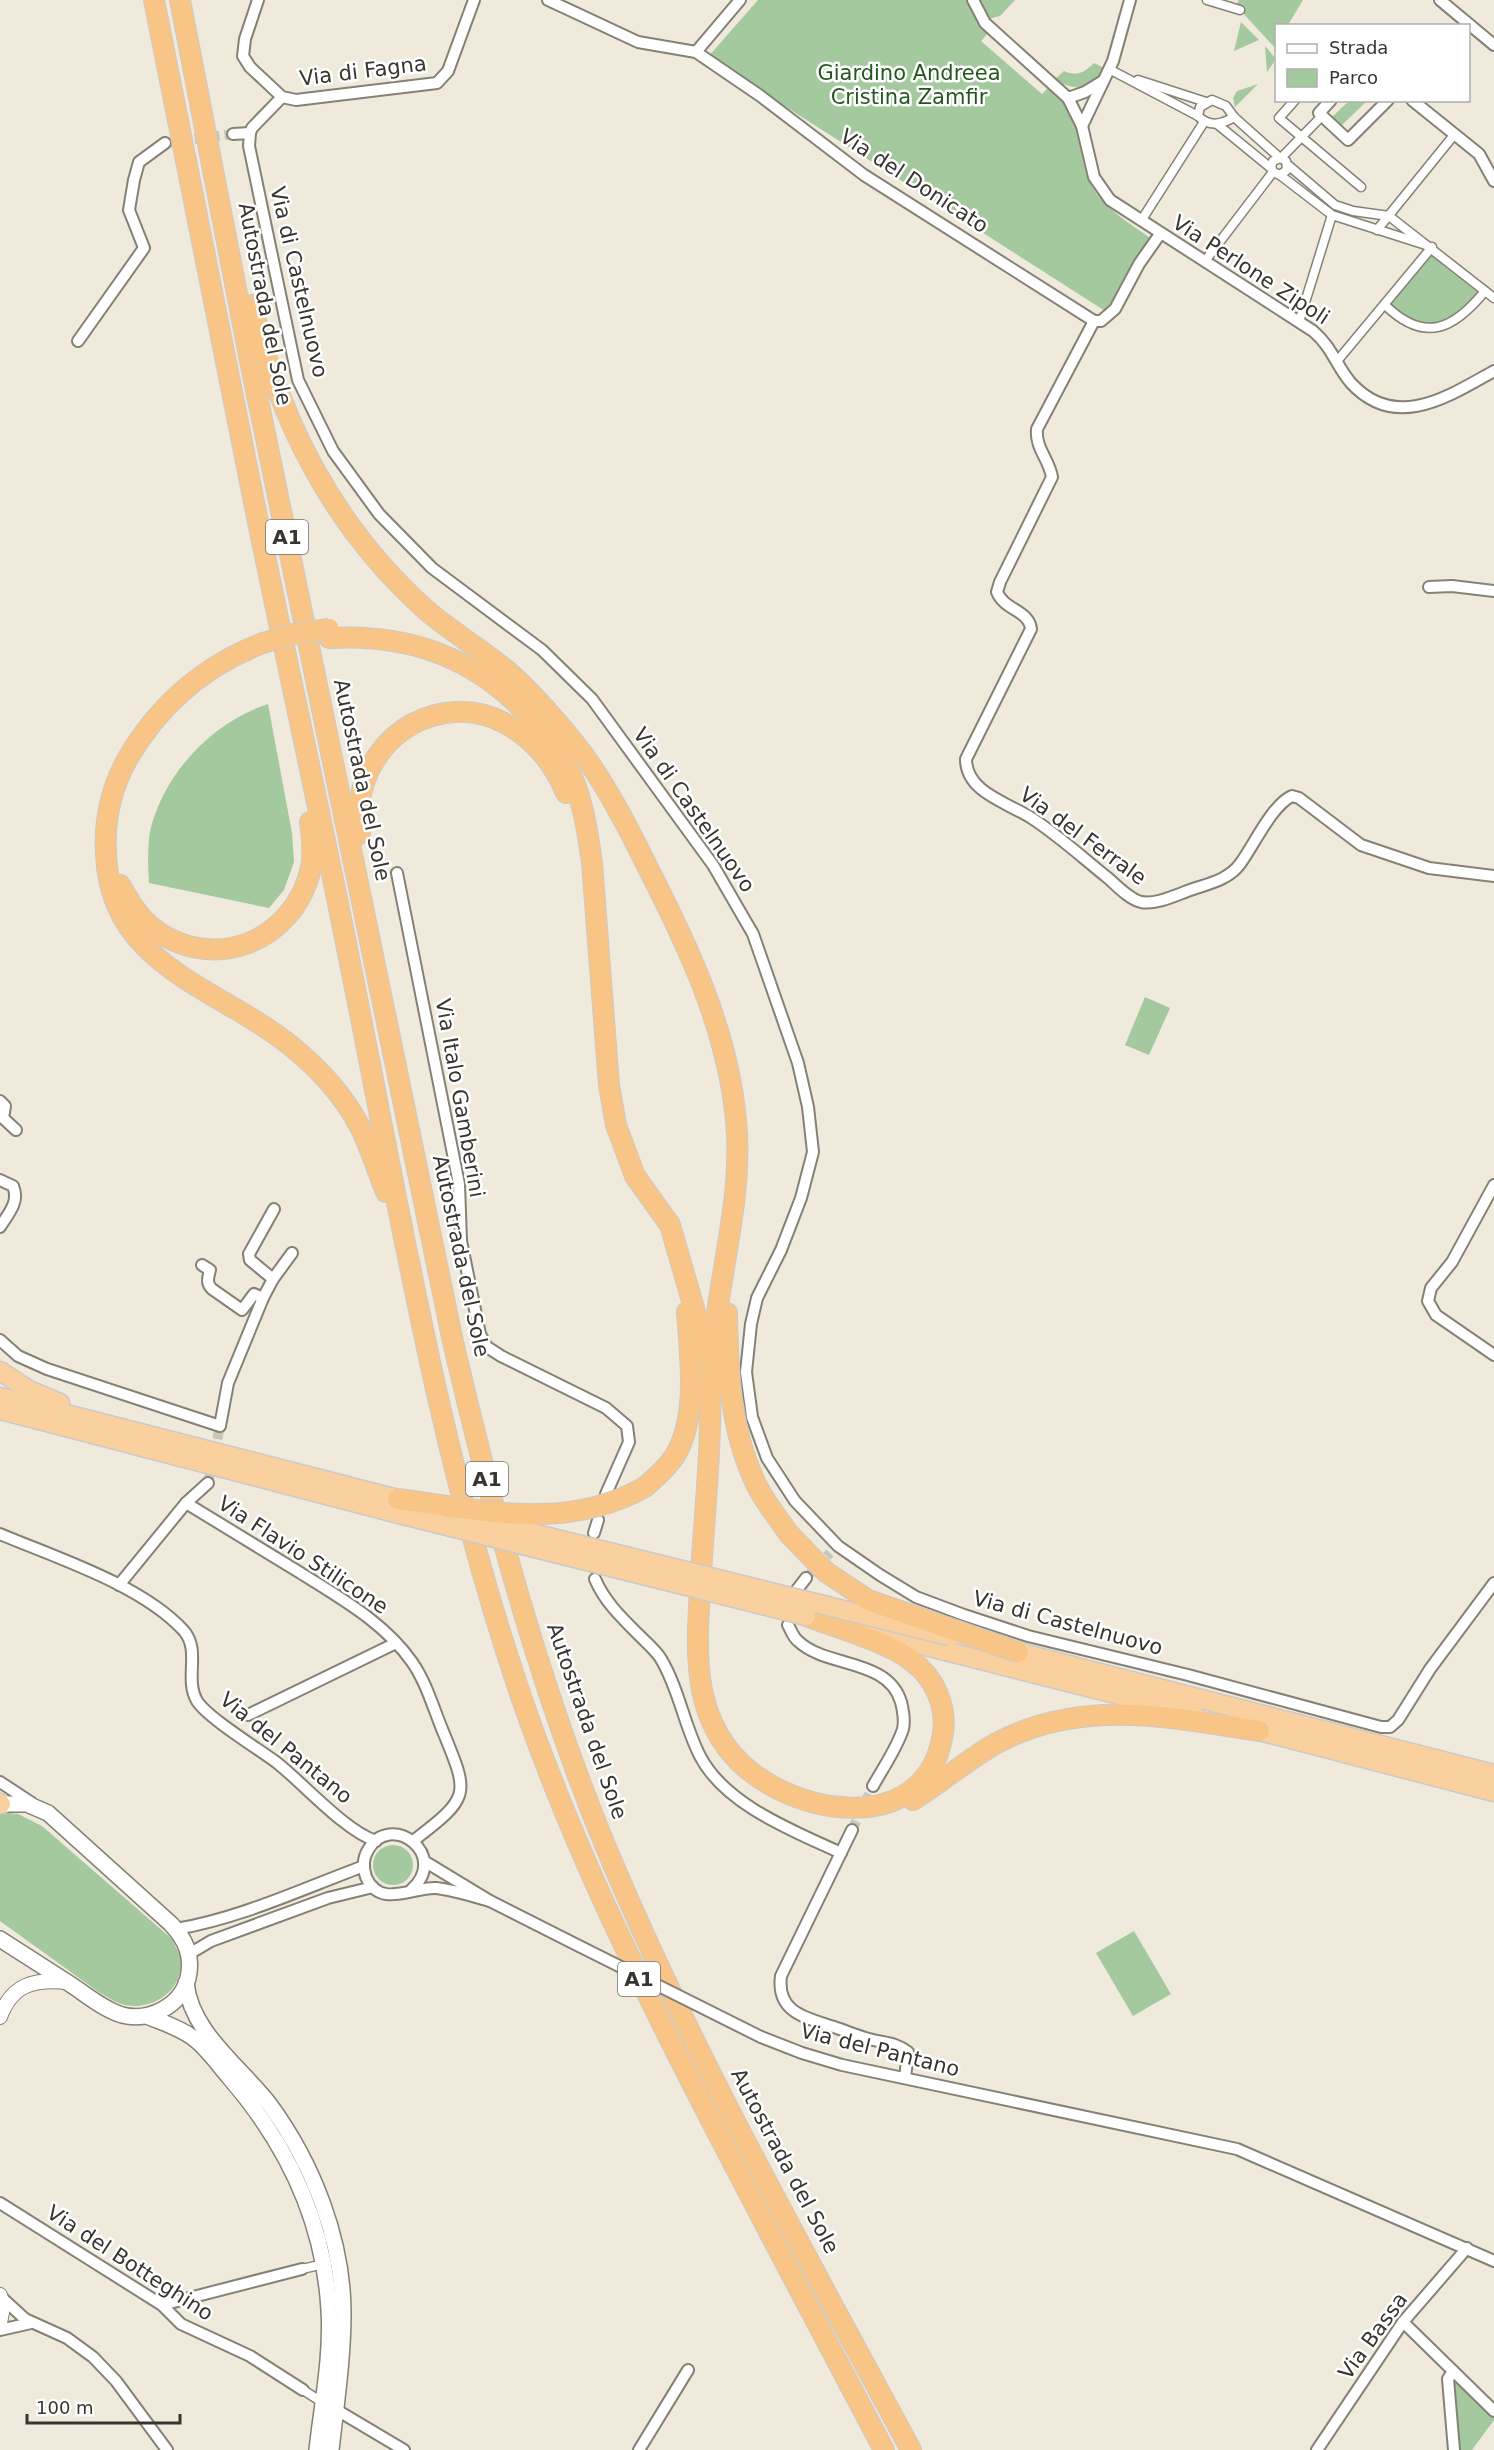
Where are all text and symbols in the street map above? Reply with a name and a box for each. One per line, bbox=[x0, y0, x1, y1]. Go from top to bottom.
legend bbox=[1275, 24, 1470, 102]
text: Strada bbox=[1329, 37, 1388, 58]
street label: Via di Fagna bbox=[298, 51, 428, 91]
park label: Giardino Andreea Cristina Zamfir bbox=[817, 61, 1001, 109]
text: Parco bbox=[1329, 67, 1378, 88]
street label: Via del Donicato bbox=[835, 124, 993, 238]
street label: Via di Castelnuovo bbox=[265, 184, 333, 380]
street label: Autostrada del Sole bbox=[234, 201, 296, 407]
street label: Via Perlone Zipoli bbox=[1168, 210, 1334, 330]
road number: A1 bbox=[266, 520, 308, 554]
street label: Autostrada del Sole bbox=[329, 677, 395, 883]
street label: Via di Castelnuovo bbox=[628, 723, 760, 897]
street label: Via del Ferrale bbox=[1015, 782, 1151, 890]
street label: Via Italo Gamberini bbox=[431, 997, 489, 1199]
street label: Autostrada del Sole bbox=[428, 1153, 494, 1359]
road number: A1 bbox=[466, 1462, 508, 1496]
street label: Via Flavio Stilicone bbox=[214, 1491, 392, 1619]
street label: Via di Castelnuovo bbox=[971, 1586, 1165, 1660]
street label: Autostrada del Sole bbox=[542, 1620, 632, 1822]
street label: Via del Pantano bbox=[215, 1687, 357, 1809]
road number: A1 bbox=[618, 1962, 660, 1996]
street label: Via del Pantano bbox=[798, 2019, 962, 2081]
street label: Autostrada del Sole bbox=[726, 2064, 844, 2258]
street label: Via del Botteghino bbox=[42, 2200, 218, 2326]
street label: Via Bassa bbox=[1334, 2288, 1412, 2384]
scale bar bbox=[27, 2387, 180, 2425]
text: 100 m bbox=[36, 2397, 94, 2418]

